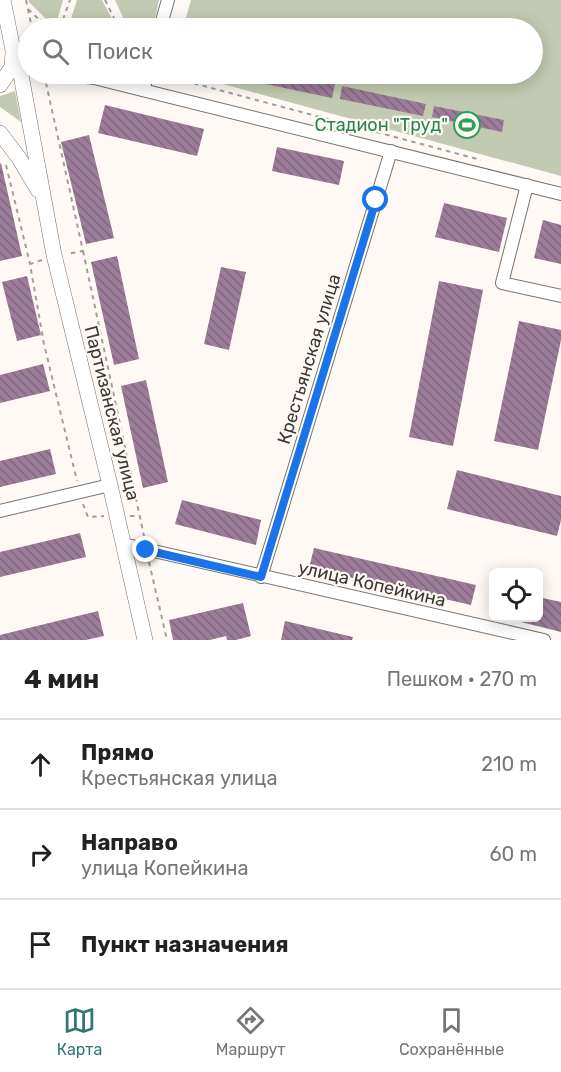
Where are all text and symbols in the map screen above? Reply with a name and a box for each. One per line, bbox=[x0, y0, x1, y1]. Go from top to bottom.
search box bbox=[18, 18, 543, 84]
icon: search bbox=[39, 35, 72, 68]
text: Поиск bbox=[87, 38, 153, 65]
sports icon: Стадион "Труд" bbox=[452, 110, 482, 140]
place label: Стадион "Труд" bbox=[314, 114, 448, 136]
route start bbox=[362, 186, 388, 212]
street label: Крестьянская улица bbox=[273, 271, 345, 447]
street label: Партизанская улица bbox=[80, 323, 144, 503]
route end bbox=[132, 536, 158, 562]
street label: улица Копейкина bbox=[296, 556, 448, 612]
map controls bbox=[489, 568, 543, 622]
button: locate bbox=[489, 568, 543, 622]
text: 4 мин bbox=[24, 664, 99, 695]
text: Пешком · 270 m bbox=[387, 667, 537, 691]
text: Прямо bbox=[81, 739, 154, 766]
icon: ahead bbox=[24, 748, 57, 781]
text: 210 m bbox=[481, 752, 537, 776]
text: Крестьянская улица bbox=[81, 766, 277, 790]
text: Направо bbox=[81, 829, 178, 856]
icon: right bbox=[24, 838, 57, 871]
text: 60 m bbox=[490, 842, 537, 866]
text: улица Копейкина bbox=[81, 856, 248, 880]
icon: arrive bbox=[24, 928, 57, 961]
text: Пункт назначения bbox=[81, 931, 289, 958]
tab: Карта bbox=[57, 1004, 102, 1059]
tab: Маршрут bbox=[216, 1004, 286, 1059]
tab: Сохранённые bbox=[399, 1004, 504, 1059]

